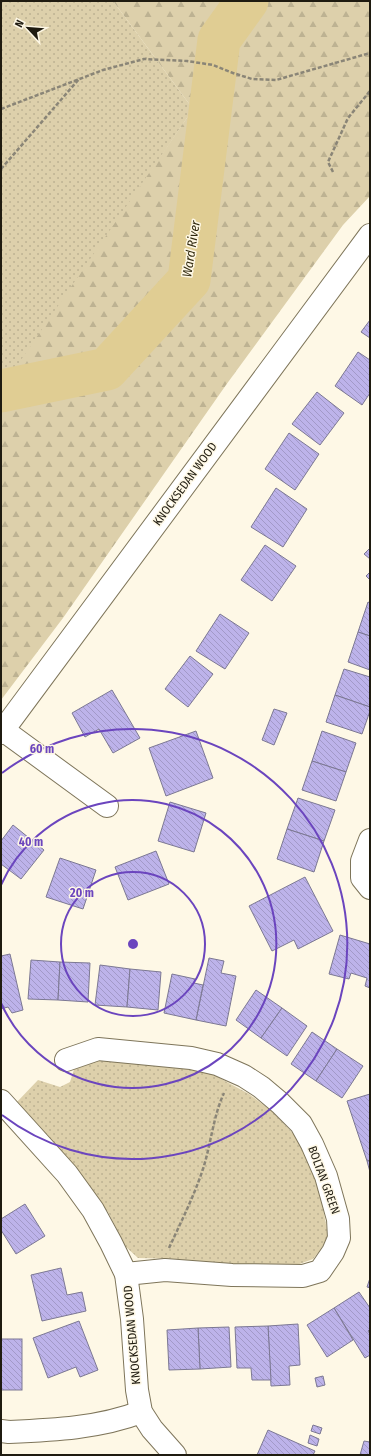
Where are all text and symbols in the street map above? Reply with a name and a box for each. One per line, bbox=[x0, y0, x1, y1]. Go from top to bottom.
north arrow bbox=[8, 8, 48, 48]
text: N bbox=[12, 18, 27, 30]
water label: Ward River bbox=[179, 219, 203, 278]
street label: KNOCKSEDAN WOOD bbox=[150, 440, 220, 528]
text: 60 m bbox=[30, 742, 54, 756]
text: 40 m bbox=[19, 835, 43, 849]
text: 20 m bbox=[69, 886, 94, 900]
centre of rings bbox=[126, 937, 140, 951]
street label: BOLTAN GREEN bbox=[305, 1144, 343, 1216]
street label: KNOCKSEDAN WOOD bbox=[121, 1285, 143, 1385]

